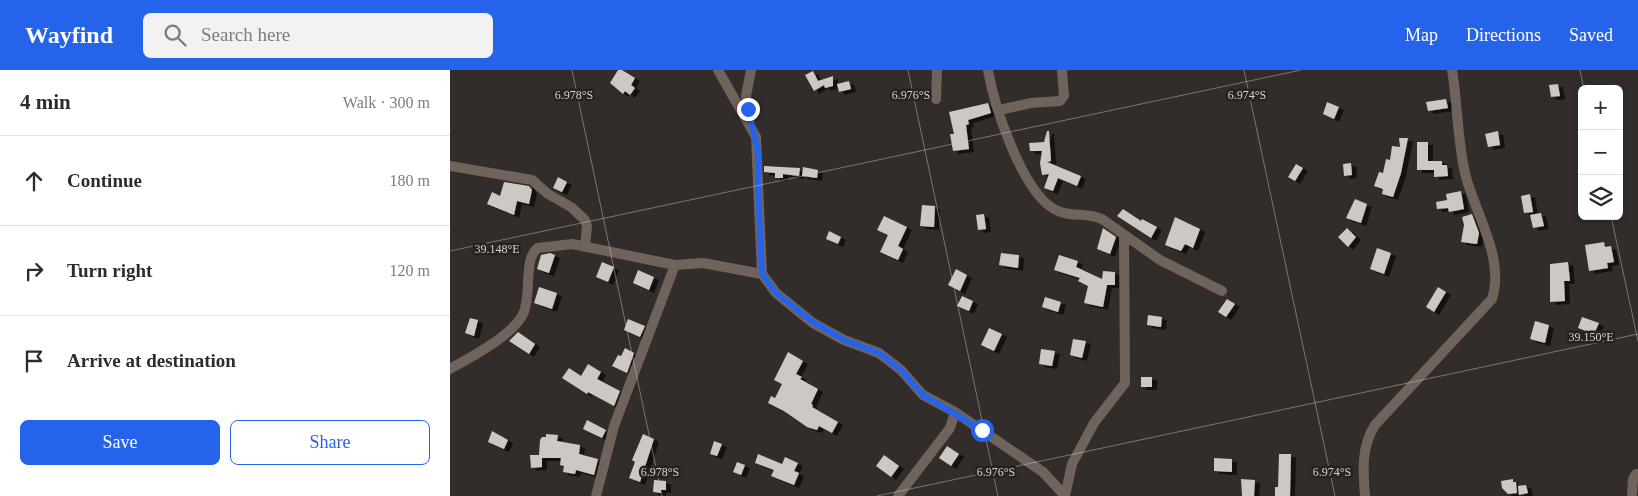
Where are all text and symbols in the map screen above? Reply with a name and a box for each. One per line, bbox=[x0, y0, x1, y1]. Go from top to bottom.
search box bbox=[143, 13, 493, 58]
icon: search bbox=[161, 21, 189, 49]
text: Wayfind bbox=[25, 22, 113, 48]
text: Search here bbox=[201, 24, 290, 45]
text: Map bbox=[1405, 25, 1438, 45]
text: Directions bbox=[1466, 25, 1541, 45]
text: Saved bbox=[1569, 25, 1613, 45]
map controls bbox=[1578, 85, 1623, 220]
button: + bbox=[1578, 85, 1623, 130]
text: 6.978°S bbox=[555, 88, 593, 102]
text: 6.976°S bbox=[892, 88, 930, 102]
text: 6.974°S bbox=[1228, 88, 1266, 102]
text: 4 min bbox=[20, 90, 71, 114]
text: Walk · 300 m bbox=[343, 94, 430, 111]
route end bbox=[737, 98, 760, 121]
button: − bbox=[1578, 130, 1623, 175]
icon: ahead bbox=[20, 167, 48, 195]
text: Continue bbox=[67, 170, 142, 191]
text: 180 m bbox=[390, 172, 430, 189]
button: layers bbox=[1578, 175, 1623, 220]
text: 39.148°E bbox=[474, 242, 520, 256]
icon: right bbox=[20, 257, 48, 285]
text: Turn right bbox=[67, 260, 152, 281]
text: 120 m bbox=[390, 262, 430, 279]
text: 39.150°E bbox=[1568, 330, 1614, 344]
icon: arrive bbox=[20, 347, 48, 375]
text: Arrive at destination bbox=[67, 350, 236, 371]
route start bbox=[971, 419, 994, 442]
button: Save bbox=[20, 420, 220, 465]
button: Share bbox=[230, 420, 430, 465]
text: 6.978°S bbox=[641, 465, 679, 479]
text: 6.976°S bbox=[977, 465, 1015, 479]
text: 6.974°S bbox=[1313, 465, 1351, 479]

